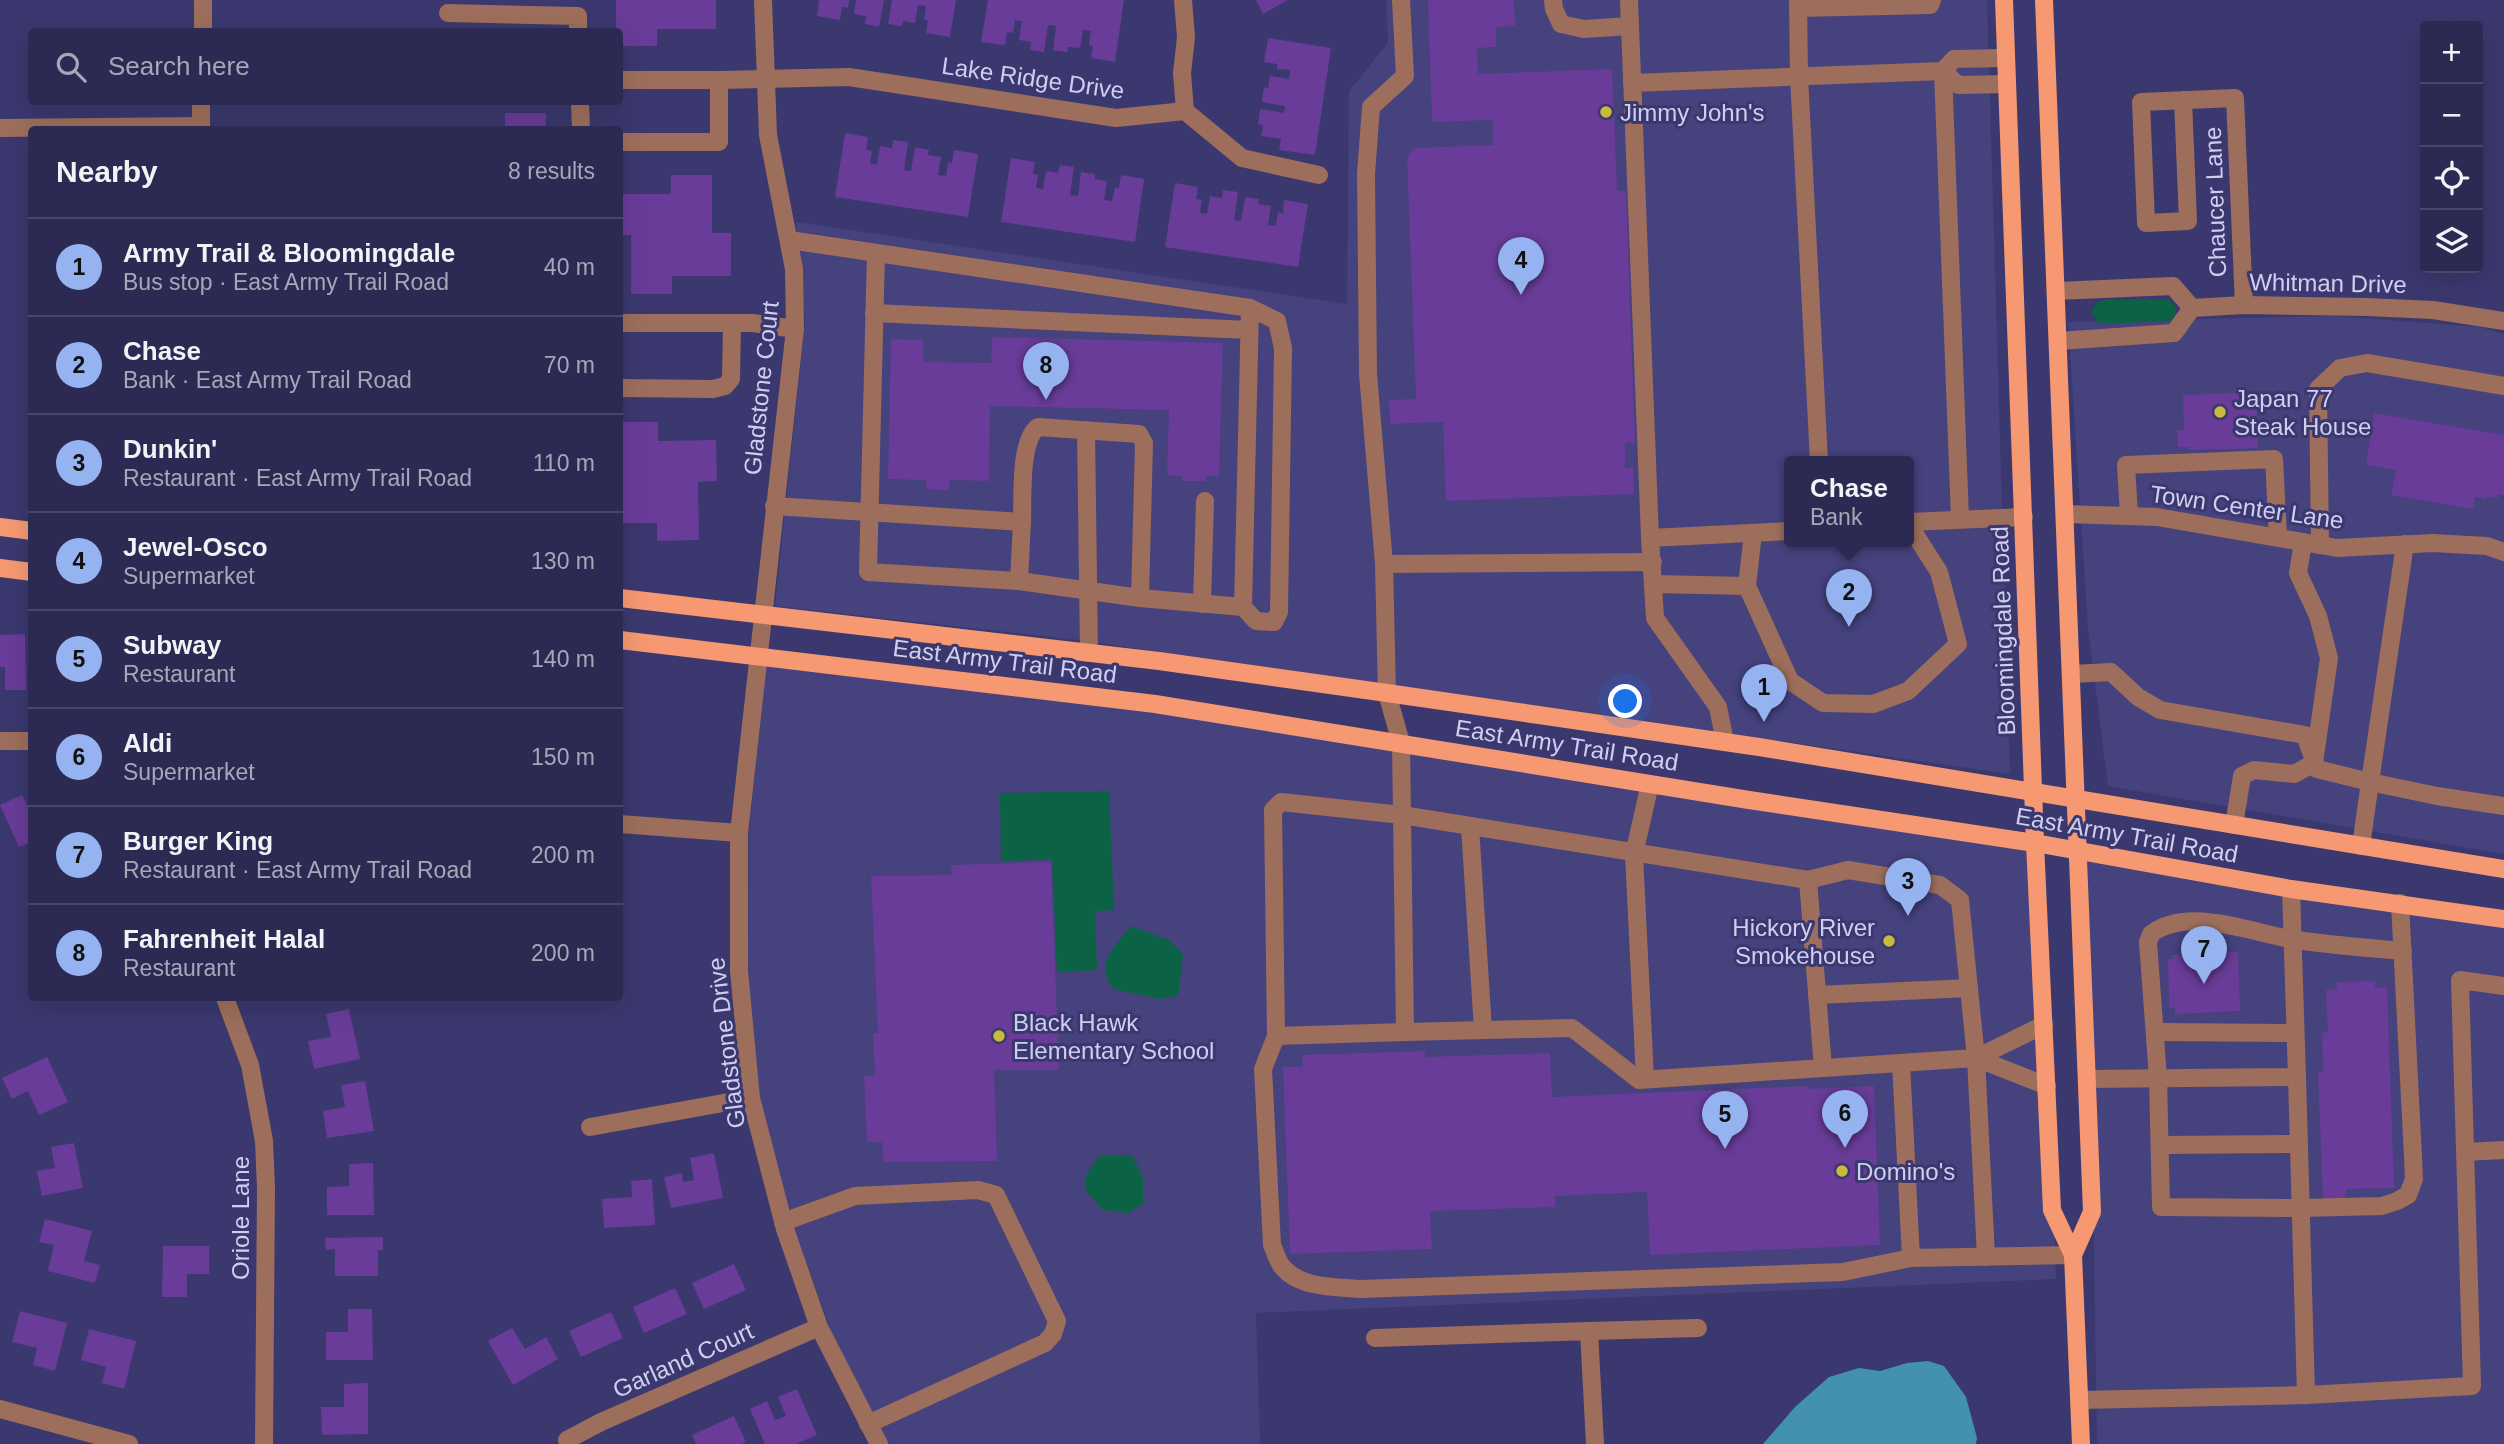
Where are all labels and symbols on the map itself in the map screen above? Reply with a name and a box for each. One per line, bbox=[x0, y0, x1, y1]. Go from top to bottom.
street label: Lake Ridge Drive bbox=[940, 52, 1126, 104]
place label: Jimmy John's bbox=[1620, 99, 1765, 126]
marker: Jimmy John's bbox=[1598, 104, 1614, 120]
street label: Chaucer Lane bbox=[2199, 126, 2231, 278]
pin: 4 bbox=[1498, 237, 1544, 295]
street label: Whitman Drive bbox=[2249, 268, 2407, 298]
street label: Gladstone Court bbox=[738, 299, 784, 476]
pin: 8 bbox=[1023, 342, 1069, 400]
place label: Japan 77 Steak House bbox=[2234, 385, 2371, 440]
marker: Japan 77 Steak House bbox=[2212, 404, 2228, 420]
street label: Town Center Lane bbox=[2149, 480, 2345, 534]
street label: Bloomingdale Road bbox=[1986, 526, 2020, 736]
pin: 2 bbox=[1826, 569, 1872, 627]
street label: East Army Trail Road bbox=[891, 634, 1119, 688]
pin: 1 bbox=[1741, 664, 1787, 722]
your location bbox=[1608, 684, 1642, 718]
street label: East Army Trail Road bbox=[1454, 714, 1680, 776]
street label: East Army Trail Road bbox=[2014, 802, 2240, 868]
pin: 3 bbox=[1885, 858, 1931, 916]
place label: Hickory River Smokehouse bbox=[1732, 914, 1875, 969]
pin: 7 bbox=[2181, 926, 2227, 984]
marker: Hickory River Smokehouse bbox=[1881, 933, 1897, 949]
street label: Gladstone Drive bbox=[702, 956, 750, 1130]
place label: Black Hawk Elementary School bbox=[1013, 1009, 1214, 1064]
marker: Black Hawk Elementary School bbox=[991, 1028, 1007, 1044]
pin: 6 bbox=[1822, 1090, 1868, 1148]
pin: 5 bbox=[1702, 1091, 1748, 1149]
street label: Oriole Lane bbox=[227, 1156, 254, 1280]
place label: Domino's bbox=[1856, 1158, 1955, 1185]
marker: Domino's bbox=[1834, 1163, 1850, 1179]
street label: Garland Court bbox=[609, 1317, 758, 1403]

